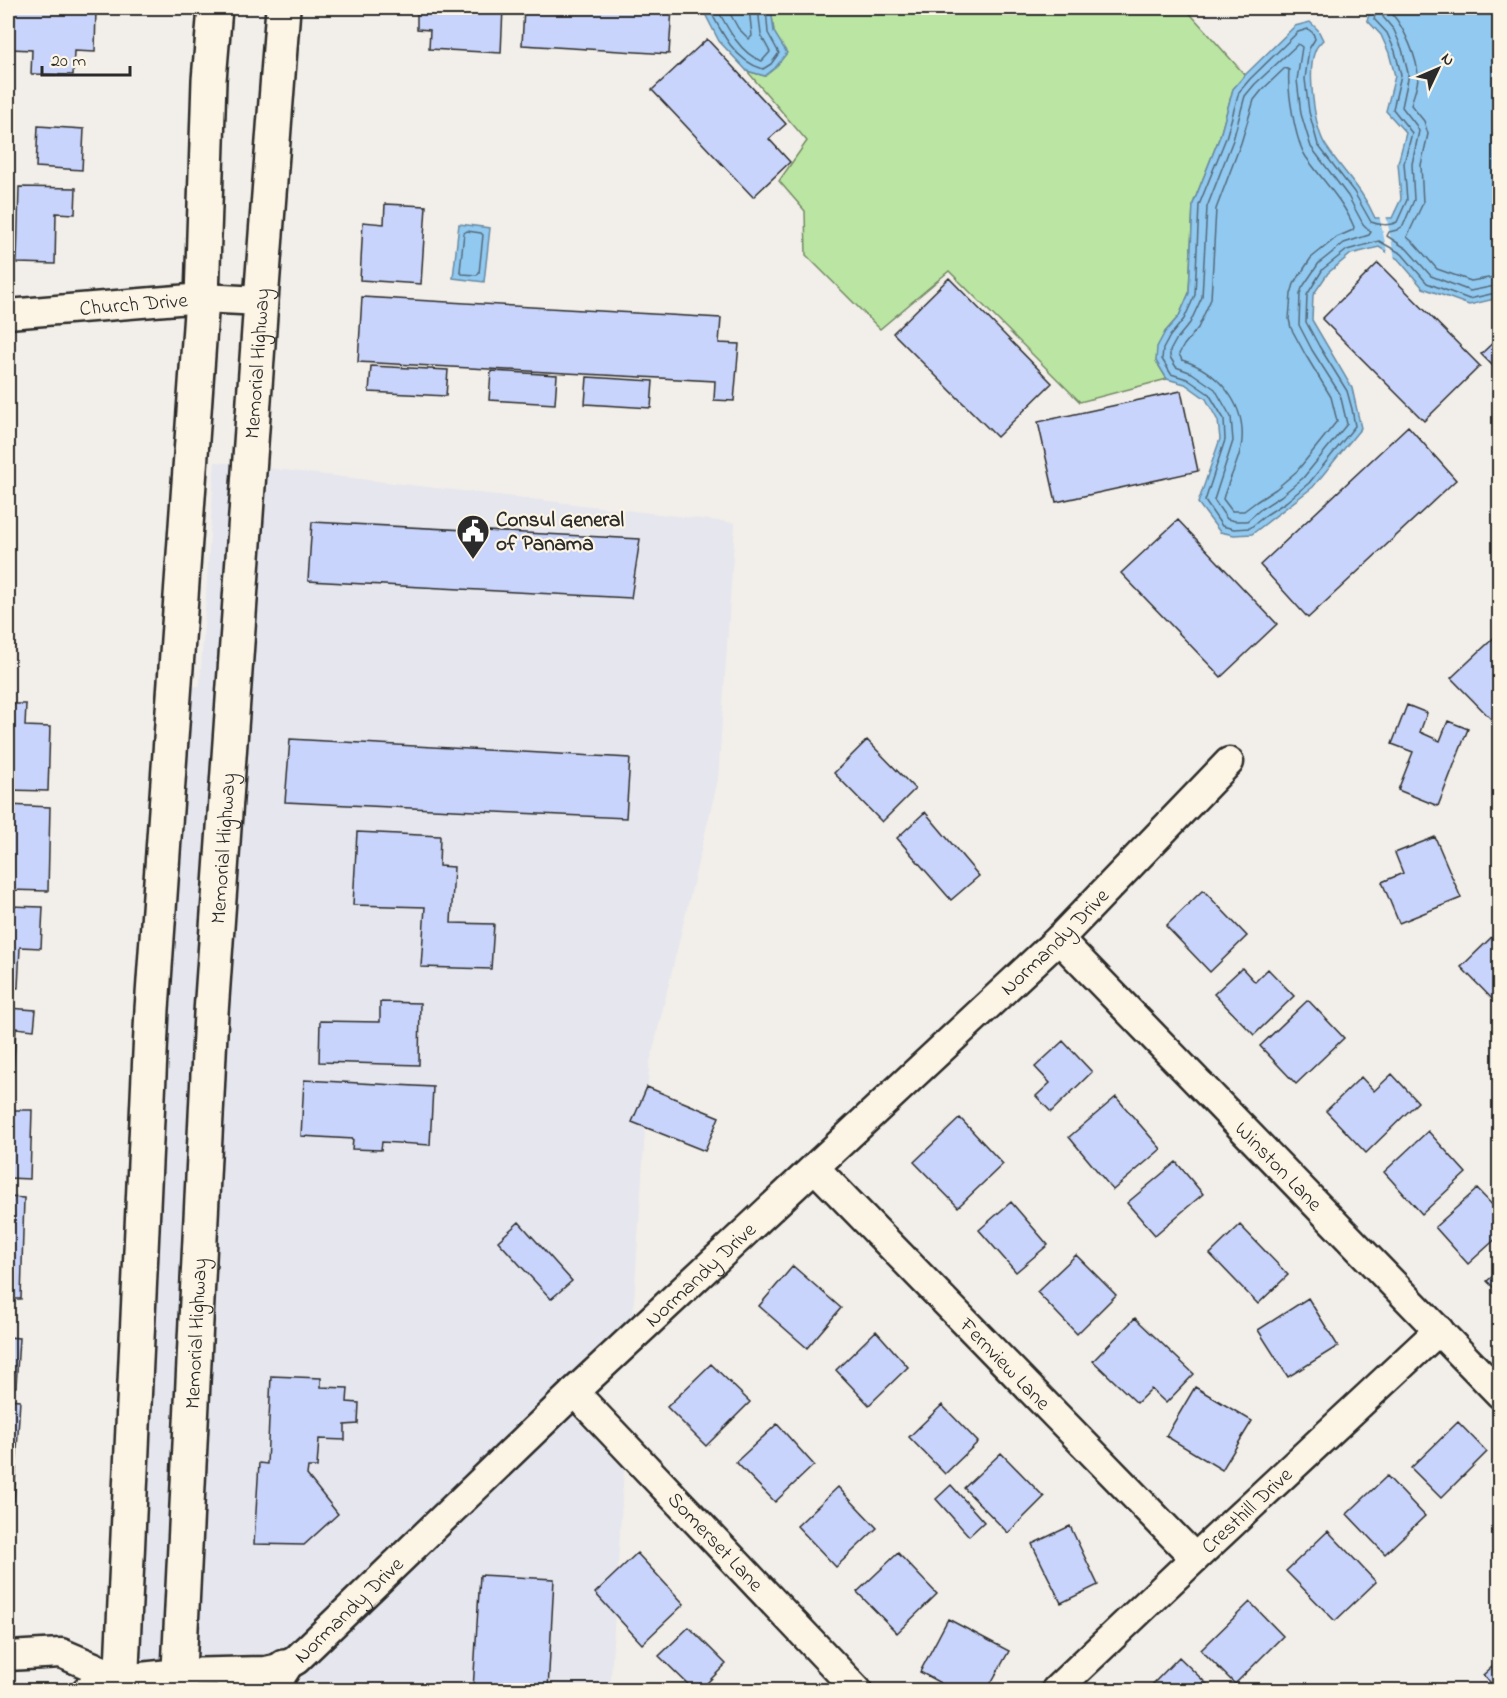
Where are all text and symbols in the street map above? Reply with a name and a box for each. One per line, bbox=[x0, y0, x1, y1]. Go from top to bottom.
scale bar bbox=[42, 39, 130, 77]
north arrow bbox=[1408, 39, 1468, 99]
text: N bbox=[1435, 48, 1460, 72]
text: 20 m bbox=[51, 49, 86, 75]
street label: Church Drive bbox=[78, 286, 190, 325]
street label: Memorial Highway bbox=[238, 287, 281, 440]
place label: Consul General of Panama bbox=[496, 506, 624, 560]
public building icon: Consul General of Panama bbox=[455, 513, 491, 560]
street label: Memorial Highway bbox=[204, 772, 247, 925]
street label: Normandy Drive bbox=[994, 882, 1117, 1003]
street label: Winston Lane bbox=[1227, 1116, 1329, 1219]
street label: Normandy Drive bbox=[639, 1216, 764, 1335]
street label: Memorial Highway bbox=[179, 1257, 218, 1410]
street label: Fernview Lane bbox=[951, 1311, 1057, 1418]
street label: Cresthill Drive bbox=[1195, 1461, 1300, 1562]
street label: Somerset Lane bbox=[659, 1486, 770, 1600]
street label: Normandy Drive bbox=[288, 1550, 412, 1671]

